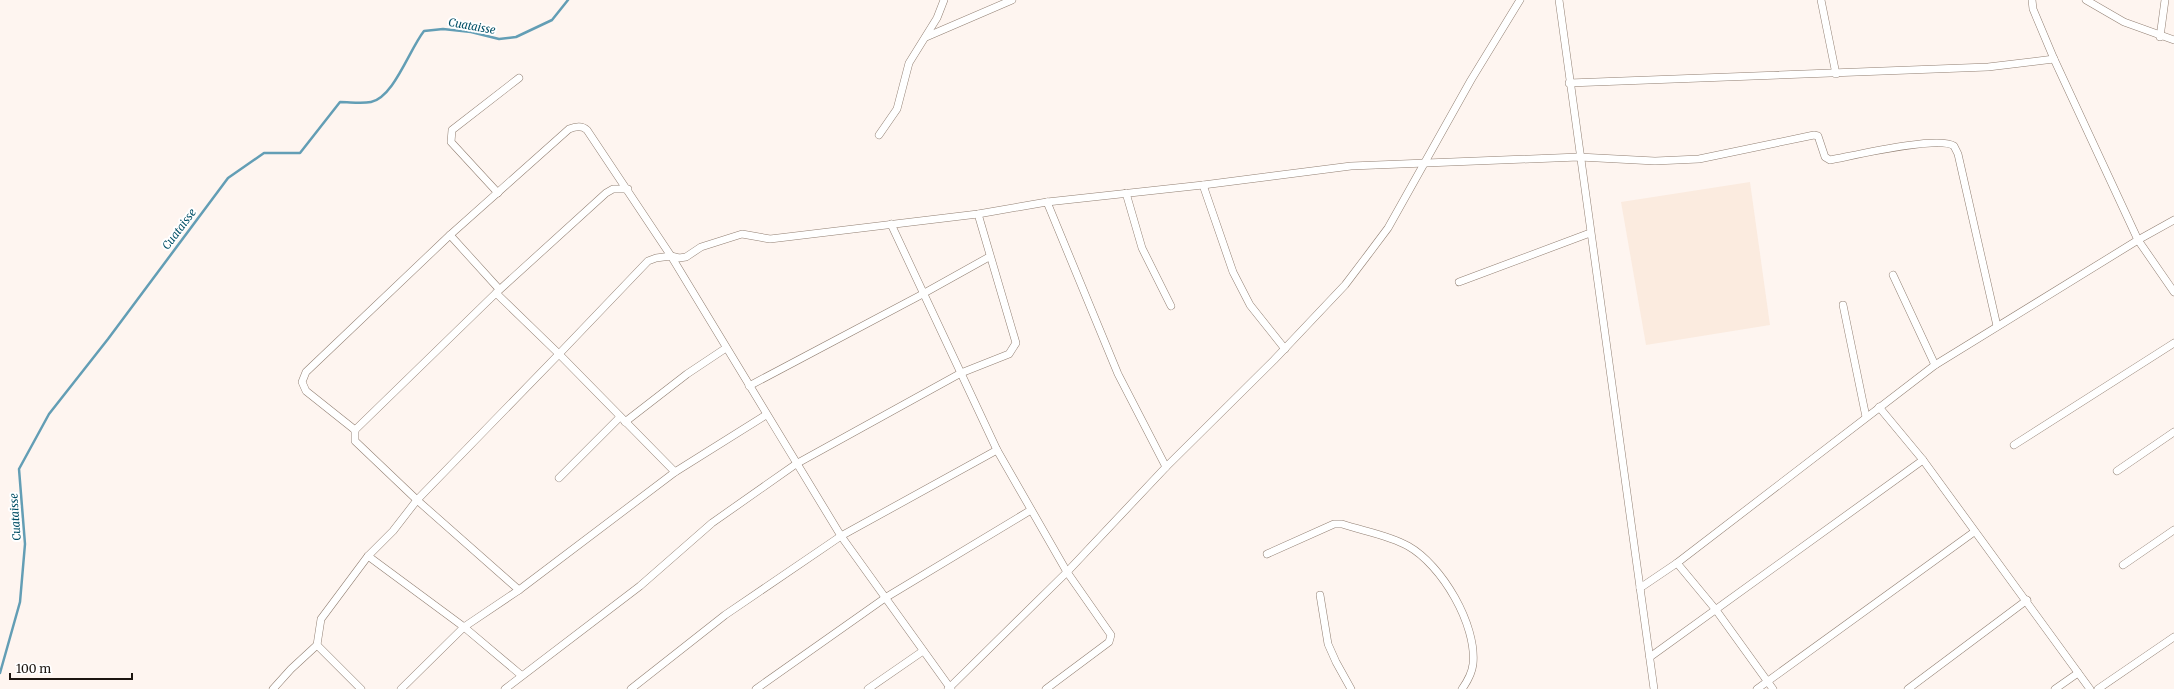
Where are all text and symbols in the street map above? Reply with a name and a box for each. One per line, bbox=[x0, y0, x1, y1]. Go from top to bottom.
water label: Cuataisse bbox=[447, 15, 497, 37]
water label: Cuataisse bbox=[159, 205, 199, 252]
water label: Cuataisse bbox=[6, 492, 24, 541]
scale bar bbox=[10, 655, 132, 681]
text: 100 m bbox=[16, 661, 51, 676]

